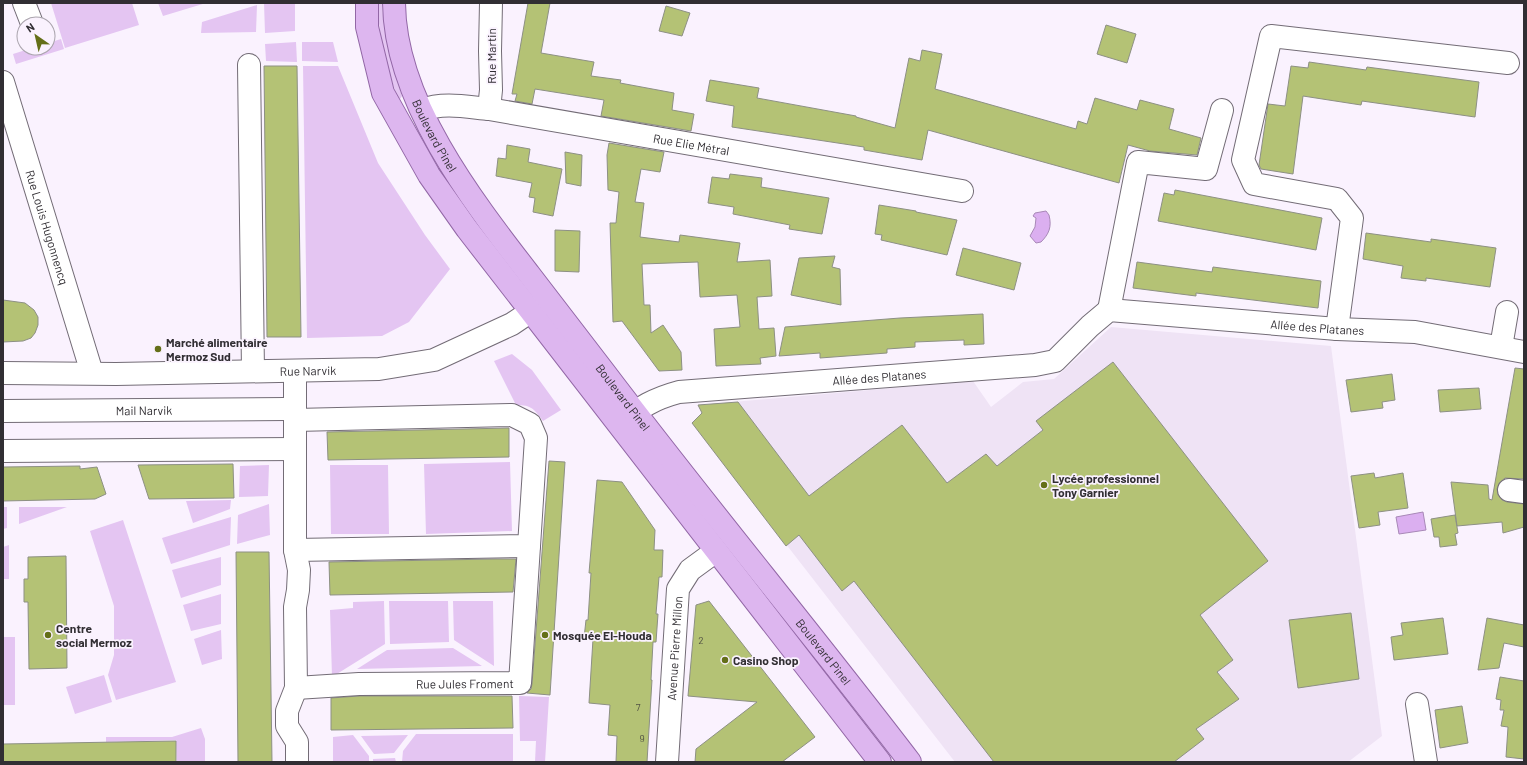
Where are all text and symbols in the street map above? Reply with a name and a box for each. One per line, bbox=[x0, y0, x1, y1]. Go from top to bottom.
north arrow bbox=[16, 16, 56, 56]
text: N bbox=[23, 20, 37, 35]
street label: Rue Martin bbox=[484, 28, 498, 84]
street label: Boulevard Pinel bbox=[410, 97, 460, 174]
street label: Rue Elie Métral bbox=[652, 131, 731, 158]
street label: Rue Louis Hugonnencq bbox=[23, 168, 72, 287]
street label: Allée des Platanes bbox=[1270, 316, 1365, 337]
place label: Marché alimentaire Mermoz Sud bbox=[166, 335, 268, 363]
marker: Marché alimentaire Mermoz Sud bbox=[153, 344, 163, 354]
street label: Boulevard Pinel bbox=[593, 361, 653, 433]
street label: Rue Narvik bbox=[280, 363, 336, 378]
street label: Allée des Platanes bbox=[832, 366, 927, 387]
street label: Mail Narvik bbox=[116, 403, 172, 417]
place label: Lycée professionnel Tony Garnier bbox=[1052, 471, 1159, 499]
marker: Lycée professionnel Tony Garnier bbox=[1039, 480, 1049, 490]
street label: Avenue Pierre Millon bbox=[664, 595, 685, 701]
street label: Boulevard Pinel bbox=[794, 616, 854, 687]
place label: Centre social Mermoz bbox=[56, 621, 132, 649]
place label: Mosquée El-Houda bbox=[553, 628, 652, 642]
marker: Centre social Mermoz bbox=[43, 630, 53, 640]
marker: Mosquée El-Houda bbox=[540, 630, 550, 640]
house number: 2 bbox=[698, 634, 704, 646]
place label: Casino Shop bbox=[733, 653, 799, 667]
marker: Casino Shop bbox=[720, 655, 730, 665]
street label: Rue Jules Froment bbox=[416, 676, 514, 691]
house number: 7 bbox=[636, 701, 641, 713]
house number: 9 bbox=[639, 732, 645, 744]

